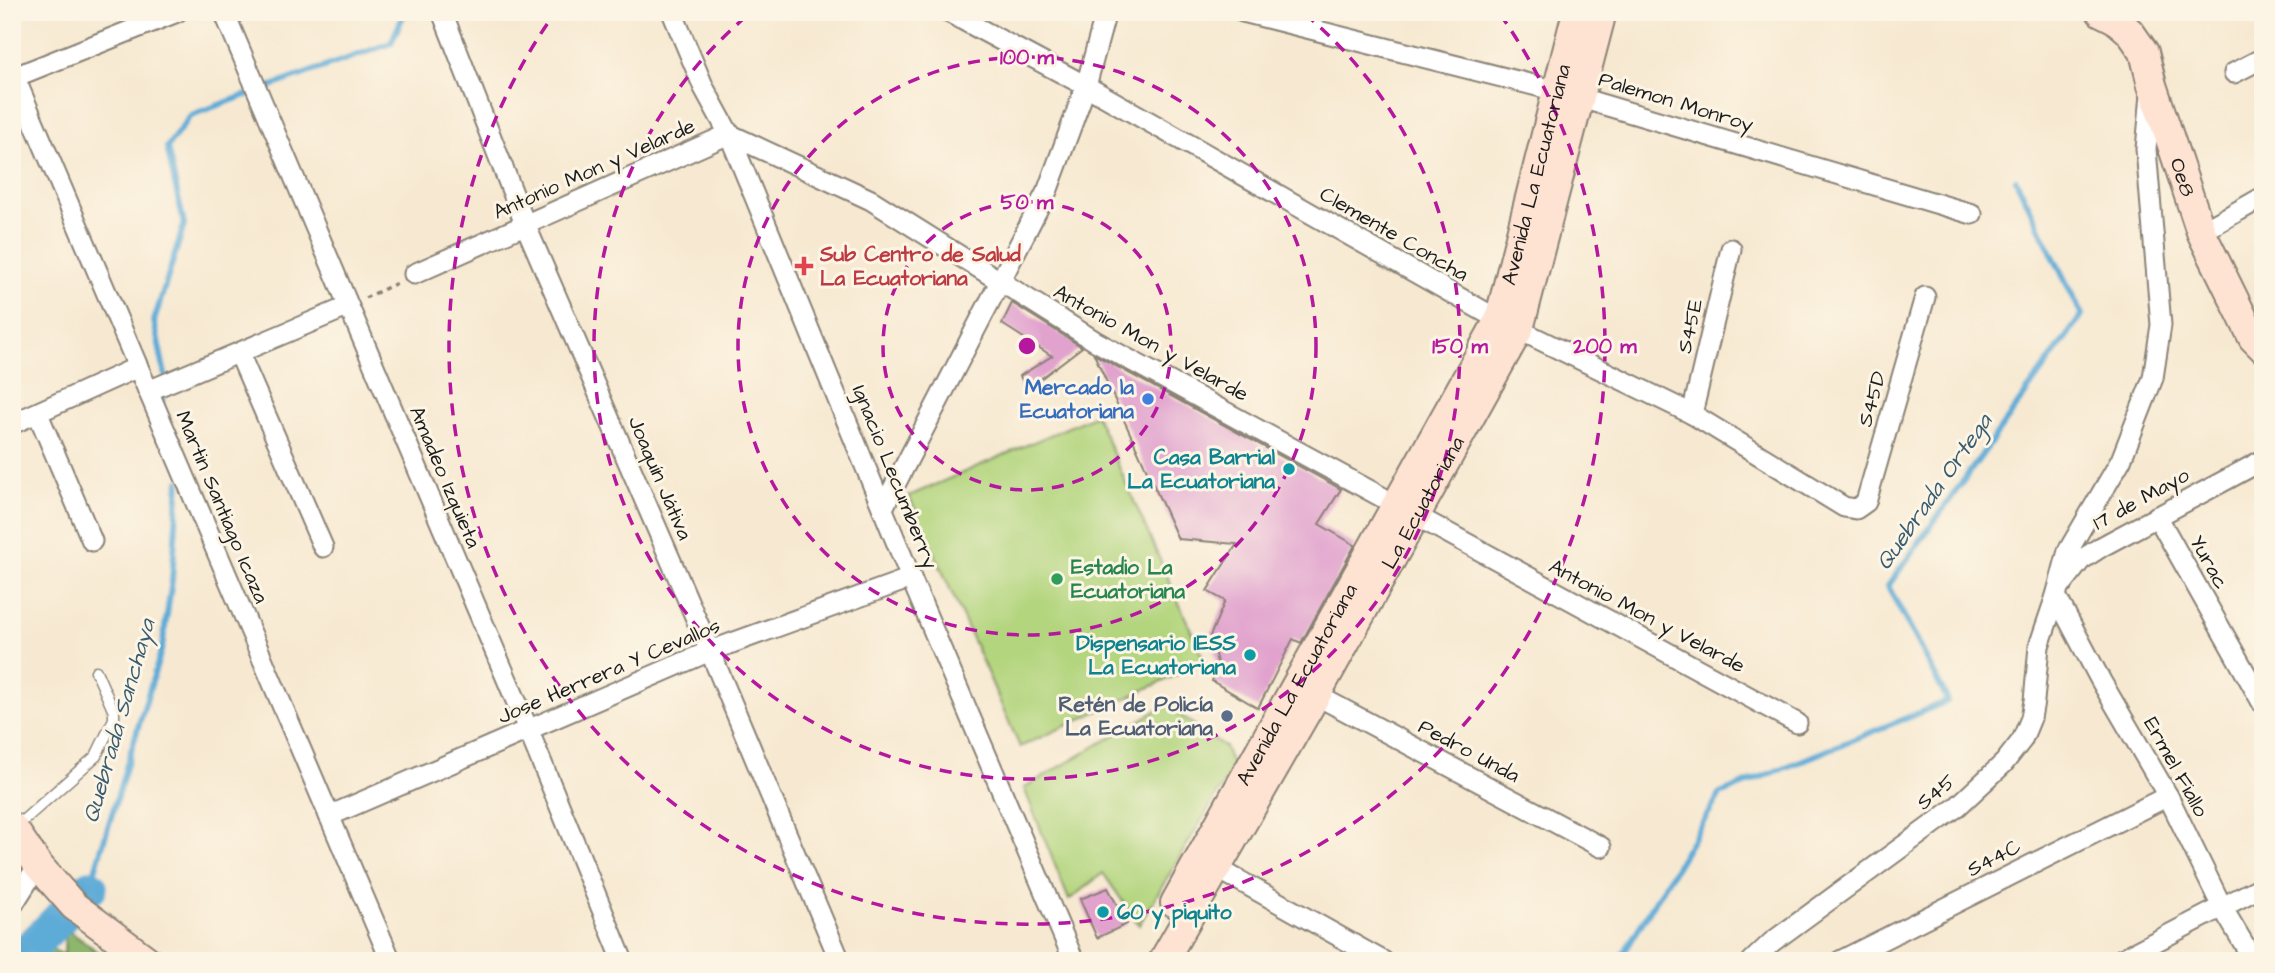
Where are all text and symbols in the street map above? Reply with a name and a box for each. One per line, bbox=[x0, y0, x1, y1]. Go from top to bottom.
text: 100 m bbox=[1000, 43, 1055, 72]
street label: Avenida La Ecuatoriana bbox=[1494, 61, 1578, 288]
street label: Palemon Monroy bbox=[1594, 65, 1757, 141]
street label: Antonio Mon y Velarde bbox=[488, 111, 700, 228]
street label: Oe8 bbox=[2163, 154, 2203, 201]
street label: Clemente Concha bbox=[1314, 180, 1474, 289]
text: 50 m bbox=[1001, 188, 1054, 217]
place label: Sub Centro de Salud La Ecuatoriana bbox=[819, 240, 1021, 293]
marker: Sub Centro de Salud La Ecuatoriana bbox=[794, 256, 814, 276]
street label: Antonio Mon y Velarde bbox=[1047, 277, 1254, 410]
street label: S45E bbox=[1670, 295, 1710, 356]
text: 150 m bbox=[1432, 332, 1488, 361]
text: 200 m bbox=[1572, 332, 1637, 361]
centre of rings bbox=[1015, 334, 1039, 358]
street label: S45D bbox=[1850, 368, 1894, 430]
place label: Mercado la Ecuatoriana bbox=[1020, 373, 1134, 426]
street label: Ignacio Lecumberry bbox=[843, 381, 945, 574]
marker: Mercado la Ecuatoriana bbox=[1140, 391, 1156, 407]
street label: Amadeo Izquieta bbox=[402, 402, 488, 553]
street label: Martin Santiago Icaza bbox=[166, 406, 276, 609]
water label: Quebrada Ortega bbox=[1868, 406, 2001, 577]
street label: Joaquín Játiva bbox=[621, 411, 699, 545]
street label: La Ecuatoriana bbox=[1374, 431, 1471, 574]
place label: Casa Barrial La Ecuatoriana bbox=[1127, 443, 1276, 496]
marker: Casa Barrial La Ecuatoriana bbox=[1281, 461, 1297, 477]
street label: 17 de Mayo bbox=[2088, 461, 2195, 539]
street label: Yurac bbox=[2182, 530, 2236, 594]
street label: Antonio Mon y Velarde bbox=[1543, 552, 1750, 682]
place label: Estadio La Ecuatoriana bbox=[1071, 553, 1185, 606]
marker: Estadio La Ecuatoriana bbox=[1049, 571, 1065, 587]
street label: Avenida La Ecuatoriana bbox=[1229, 578, 1364, 791]
street label: Jose Herrera Y Cevallos bbox=[493, 611, 725, 731]
water label: Quebrada Sanchaya bbox=[75, 614, 165, 827]
place label: Dispensario IESS La Ecuatoriana bbox=[1076, 629, 1236, 682]
marker: Dispensario IESS La Ecuatoriana bbox=[1242, 647, 1258, 663]
place label: Retén de Policía La Ecuatoriana bbox=[1059, 690, 1213, 743]
marker: Retén de Policía La Ecuatoriana bbox=[1219, 708, 1235, 724]
street label: Pedro Unda bbox=[1413, 712, 1525, 790]
street label: Ermel Fiallo bbox=[2137, 712, 2215, 822]
street label: S45 bbox=[1910, 767, 1962, 817]
street label: S44C bbox=[1962, 832, 2026, 884]
place label: 60 y piquito bbox=[1117, 898, 1232, 930]
marker: 60 y piquito bbox=[1095, 904, 1111, 920]

